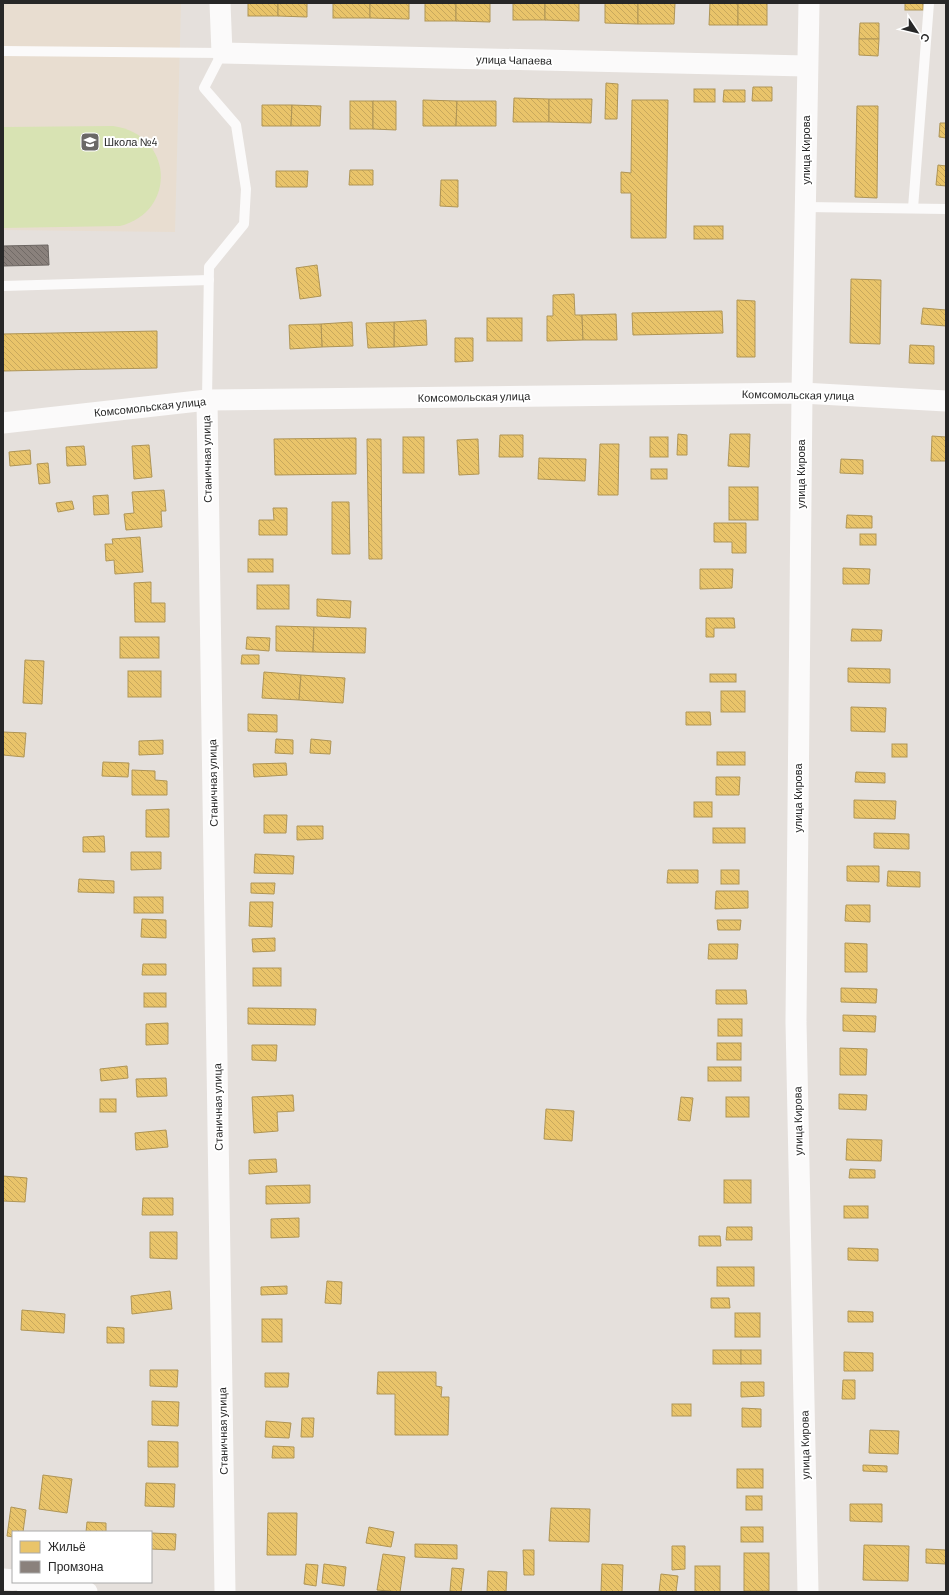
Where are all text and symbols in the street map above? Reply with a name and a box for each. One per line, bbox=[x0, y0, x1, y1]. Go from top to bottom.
north arrow bbox=[897, 12, 937, 52]
text: С bbox=[918, 31, 933, 45]
street label: улица Чапаева bbox=[476, 52, 553, 67]
street label: улица Кирова bbox=[799, 115, 812, 185]
school or university icon: Школа №4 bbox=[79, 131, 101, 153]
place label: Школа №4 bbox=[104, 135, 158, 148]
street label: Комсомольская улица bbox=[742, 387, 855, 402]
street label: Комсомольская улица bbox=[418, 389, 531, 404]
street label: Комсомольская улица bbox=[93, 394, 207, 419]
street label: Станичная улица bbox=[199, 414, 214, 503]
street label: улица Кирова bbox=[794, 439, 807, 509]
street label: Станичная улица bbox=[205, 738, 220, 827]
street label: улица Кирова bbox=[791, 763, 804, 833]
street label: Станичная улица bbox=[210, 1062, 225, 1151]
street label: улица Кирова bbox=[790, 1085, 805, 1156]
street label: Станичная улица bbox=[215, 1386, 230, 1475]
street label: улица Кирова bbox=[797, 1409, 812, 1480]
legend bbox=[12, 1531, 152, 1583]
text: Жильё bbox=[48, 1539, 86, 1553]
text: Промзона bbox=[48, 1559, 104, 1574]

